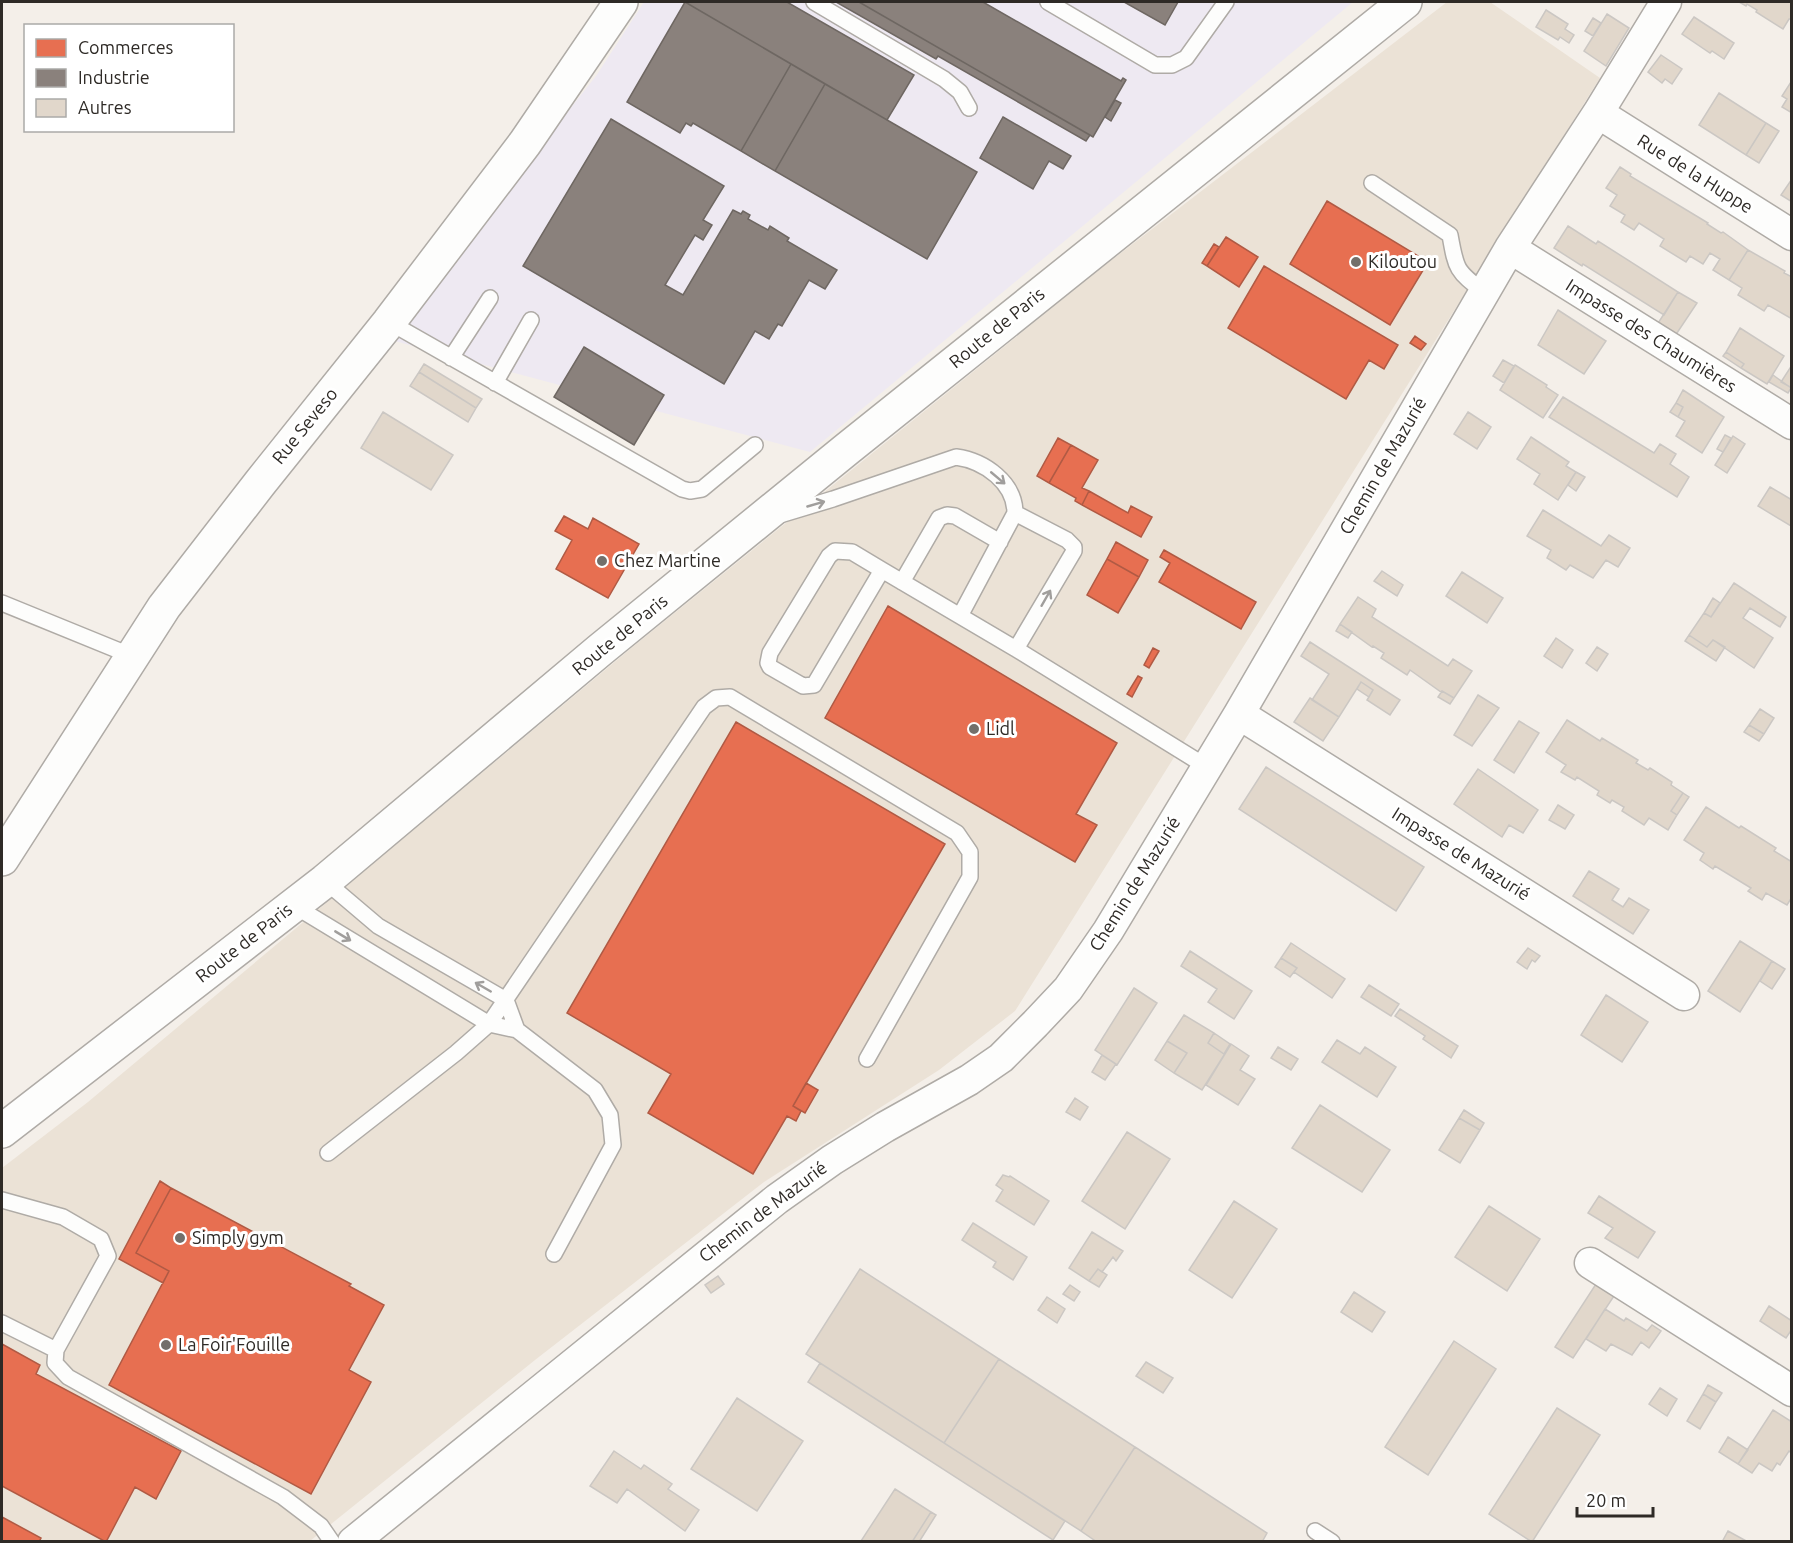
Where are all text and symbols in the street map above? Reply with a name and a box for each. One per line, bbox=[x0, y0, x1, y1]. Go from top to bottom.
legend bbox=[24, 24, 234, 132]
text: Commerces bbox=[78, 37, 174, 57]
text: Industrie bbox=[78, 67, 150, 87]
text: Autres bbox=[78, 97, 132, 117]
street label: Rue de la Huppe bbox=[1634, 130, 1757, 217]
place label: Kiloutou bbox=[1368, 251, 1437, 271]
marker: Kiloutou bbox=[1349, 255, 1363, 269]
street label: Impasse des Chaumières bbox=[1563, 274, 1741, 396]
street label: Route de Paris bbox=[945, 283, 1048, 372]
street label: Rue Seveso bbox=[268, 383, 341, 467]
street label: Chemin de Mazurié bbox=[1335, 393, 1429, 538]
one-way arrow bbox=[990, 471, 1006, 484]
one-way arrow bbox=[806, 498, 825, 509]
place label: Chez Martine bbox=[614, 550, 721, 570]
marker: Chez Martine bbox=[595, 554, 609, 568]
street label: Route de Paris bbox=[568, 590, 671, 679]
one-way arrow bbox=[1040, 590, 1052, 607]
place label: Lidl bbox=[986, 718, 1015, 738]
marker: Lidl bbox=[967, 722, 981, 736]
street label: Impasse de Mazurié bbox=[1389, 803, 1534, 904]
street label: Chemin de Mazurié bbox=[1085, 813, 1184, 954]
street label: Route de Paris bbox=[191, 898, 296, 986]
one-way arrow bbox=[334, 930, 351, 942]
one-way arrow bbox=[475, 980, 492, 992]
street label: Chemin de Mazurié bbox=[695, 1157, 830, 1266]
place label: Simply gym bbox=[192, 1227, 284, 1247]
marker: Simply gym bbox=[173, 1231, 187, 1245]
place label: La Foir'Fouille bbox=[178, 1334, 290, 1354]
marker: La Foir'Fouille bbox=[159, 1338, 173, 1352]
scale bar bbox=[1577, 1480, 1654, 1518]
text: 20 m bbox=[1586, 1490, 1626, 1510]

